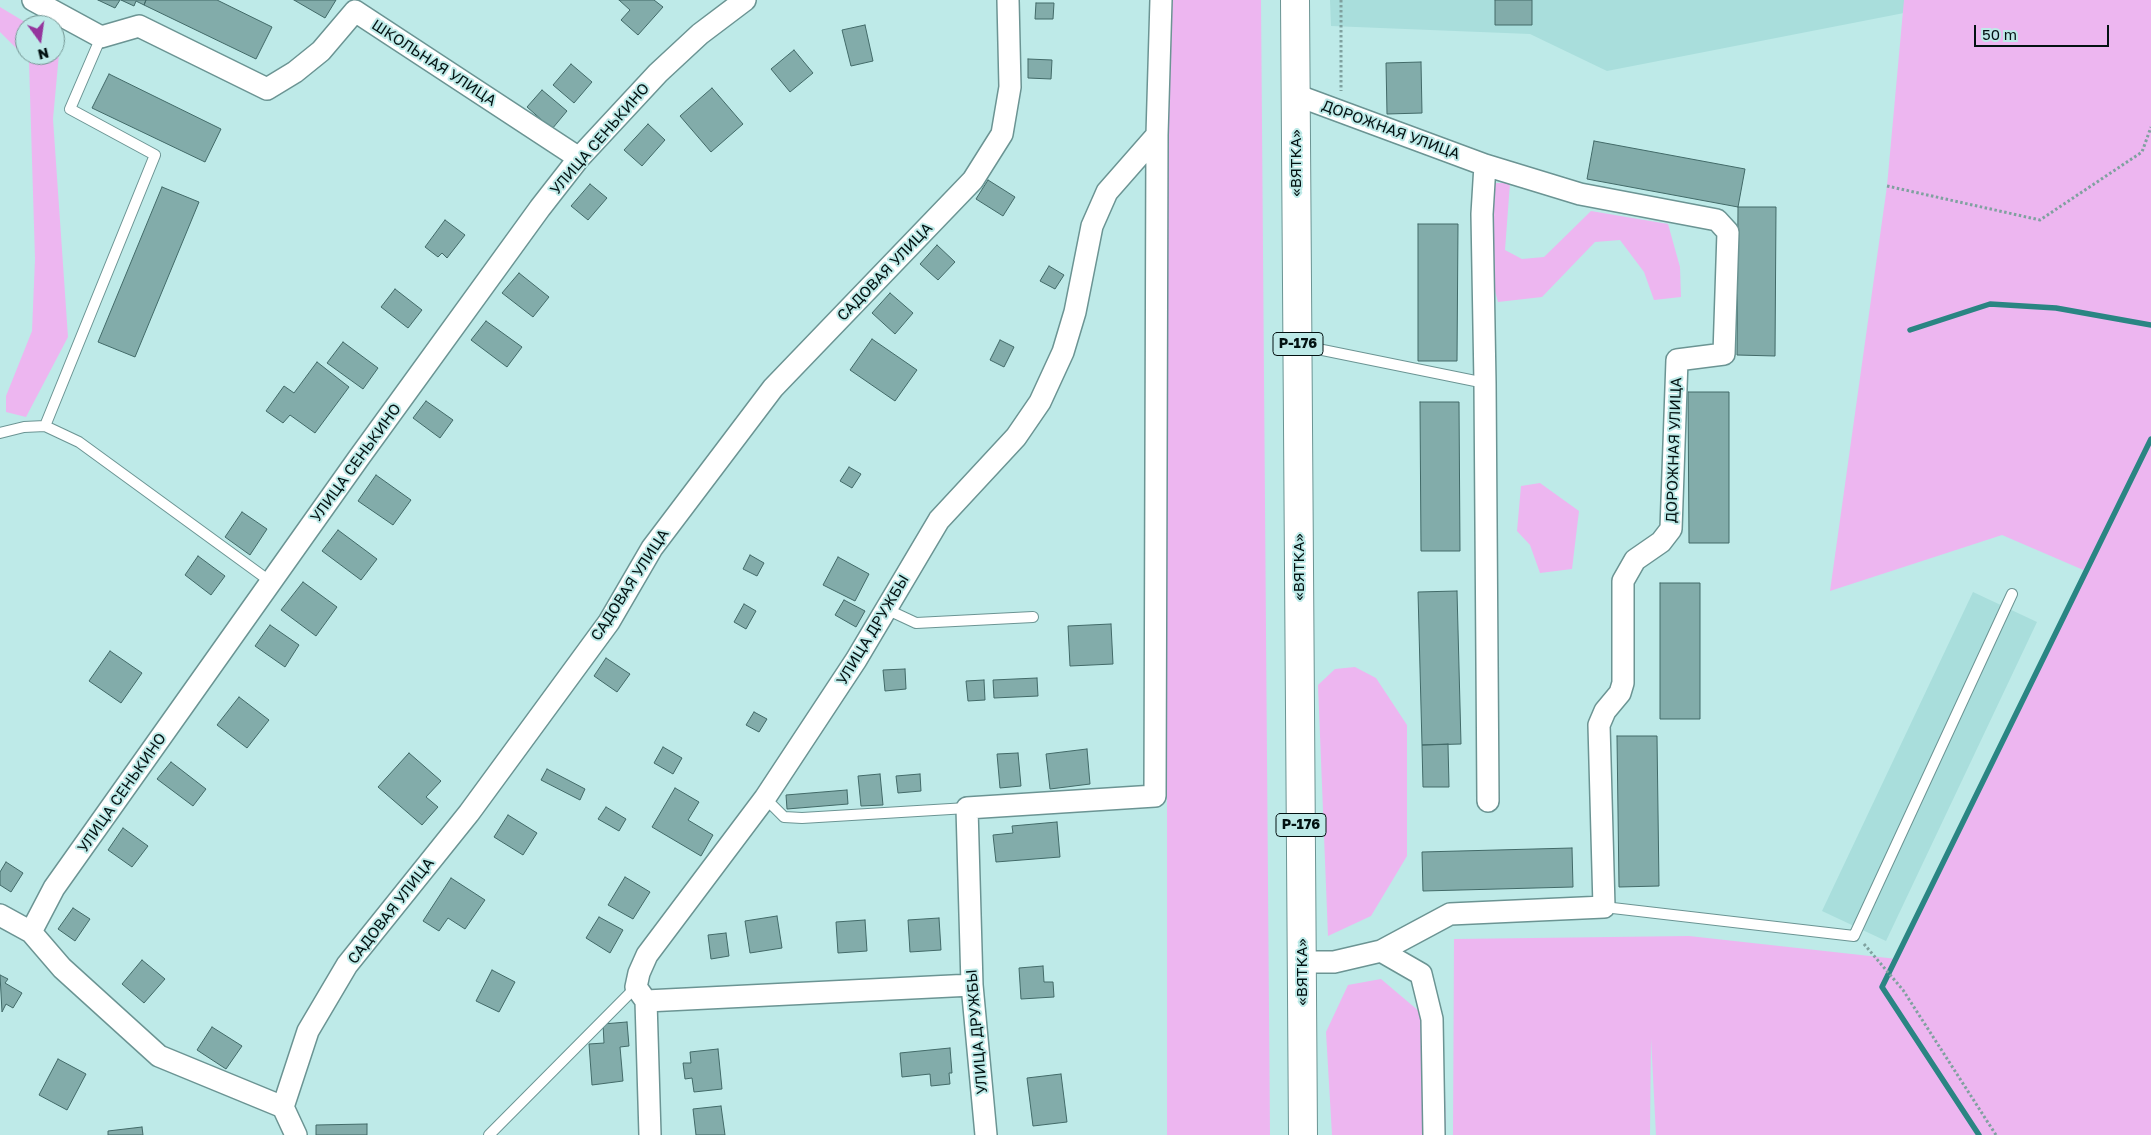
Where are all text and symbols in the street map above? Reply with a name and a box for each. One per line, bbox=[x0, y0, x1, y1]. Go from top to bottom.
north arrow bbox=[15, 15, 65, 65]
scale bar bbox=[1976, 15, 2111, 47]
street label: ШКОЛЬНАЯ УЛИЦА bbox=[368, 16, 500, 110]
text: 50 m bbox=[1982, 25, 2017, 43]
text: N bbox=[36, 45, 51, 64]
street label: УЛИЦА СЕНЬКИНО bbox=[547, 80, 653, 198]
street label: ДОРОЖНАЯ УЛИЦА bbox=[1319, 97, 1463, 163]
street label: «ВЯТКА» bbox=[1287, 130, 1305, 196]
street label: САДОВАЯ УЛИЦА bbox=[834, 219, 936, 325]
road number: Р-176 bbox=[1273, 332, 1323, 356]
street label: ДОРОЖНАЯ УЛИЦА bbox=[1662, 377, 1686, 523]
street label: УЛИЦА СЕНЬКИНО bbox=[307, 400, 405, 526]
street label: САДОВАЯ УЛИЦА bbox=[587, 526, 673, 644]
street label: «ВЯТКА» bbox=[1290, 534, 1308, 600]
street label: УЛИЦА ДРУЖБЫ bbox=[833, 572, 913, 688]
street label: УЛИЦА СЕНЬКИНО bbox=[74, 730, 170, 856]
road number: Р-176 bbox=[1276, 814, 1326, 836]
street label: САДОВАЯ УЛИЦА bbox=[344, 854, 438, 968]
street label: «ВЯТКА» bbox=[1293, 939, 1311, 1005]
street label: УЛИЦА ДРУЖБЫ bbox=[963, 969, 991, 1095]

